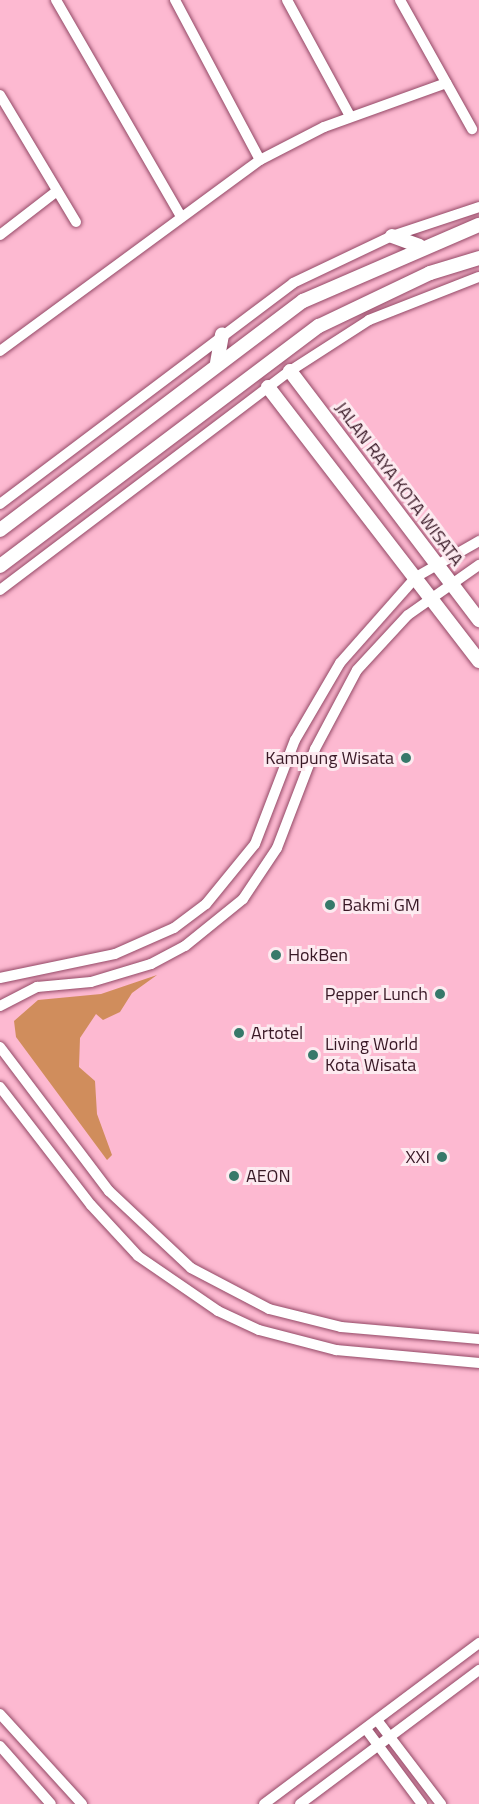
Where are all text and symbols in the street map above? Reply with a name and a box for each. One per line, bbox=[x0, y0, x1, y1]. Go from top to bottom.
street label: JALAN RAYA KOTA WISATA bbox=[330, 398, 468, 570]
place label: Kampung Wisata bbox=[265, 747, 394, 769]
marker: Kampung Wisata bbox=[399, 751, 413, 765]
place label: Bakmi GM bbox=[342, 894, 420, 916]
marker: Bakmi GM bbox=[323, 898, 337, 912]
place label: HokBen bbox=[288, 944, 348, 966]
marker: HokBen bbox=[269, 948, 283, 962]
place label: Pepper Lunch bbox=[325, 983, 428, 1005]
marker: Pepper Lunch bbox=[433, 987, 447, 1001]
place label: Artotel bbox=[251, 1022, 303, 1044]
marker: Artotel bbox=[232, 1026, 246, 1040]
place label: Living World Kota Wisata bbox=[325, 1034, 418, 1076]
marker: Living World Kota Wisata bbox=[306, 1048, 320, 1062]
place label: XXI bbox=[405, 1146, 430, 1168]
marker: XXI bbox=[435, 1150, 449, 1164]
place label: AEON bbox=[246, 1165, 291, 1187]
marker: AEON bbox=[227, 1169, 241, 1183]

